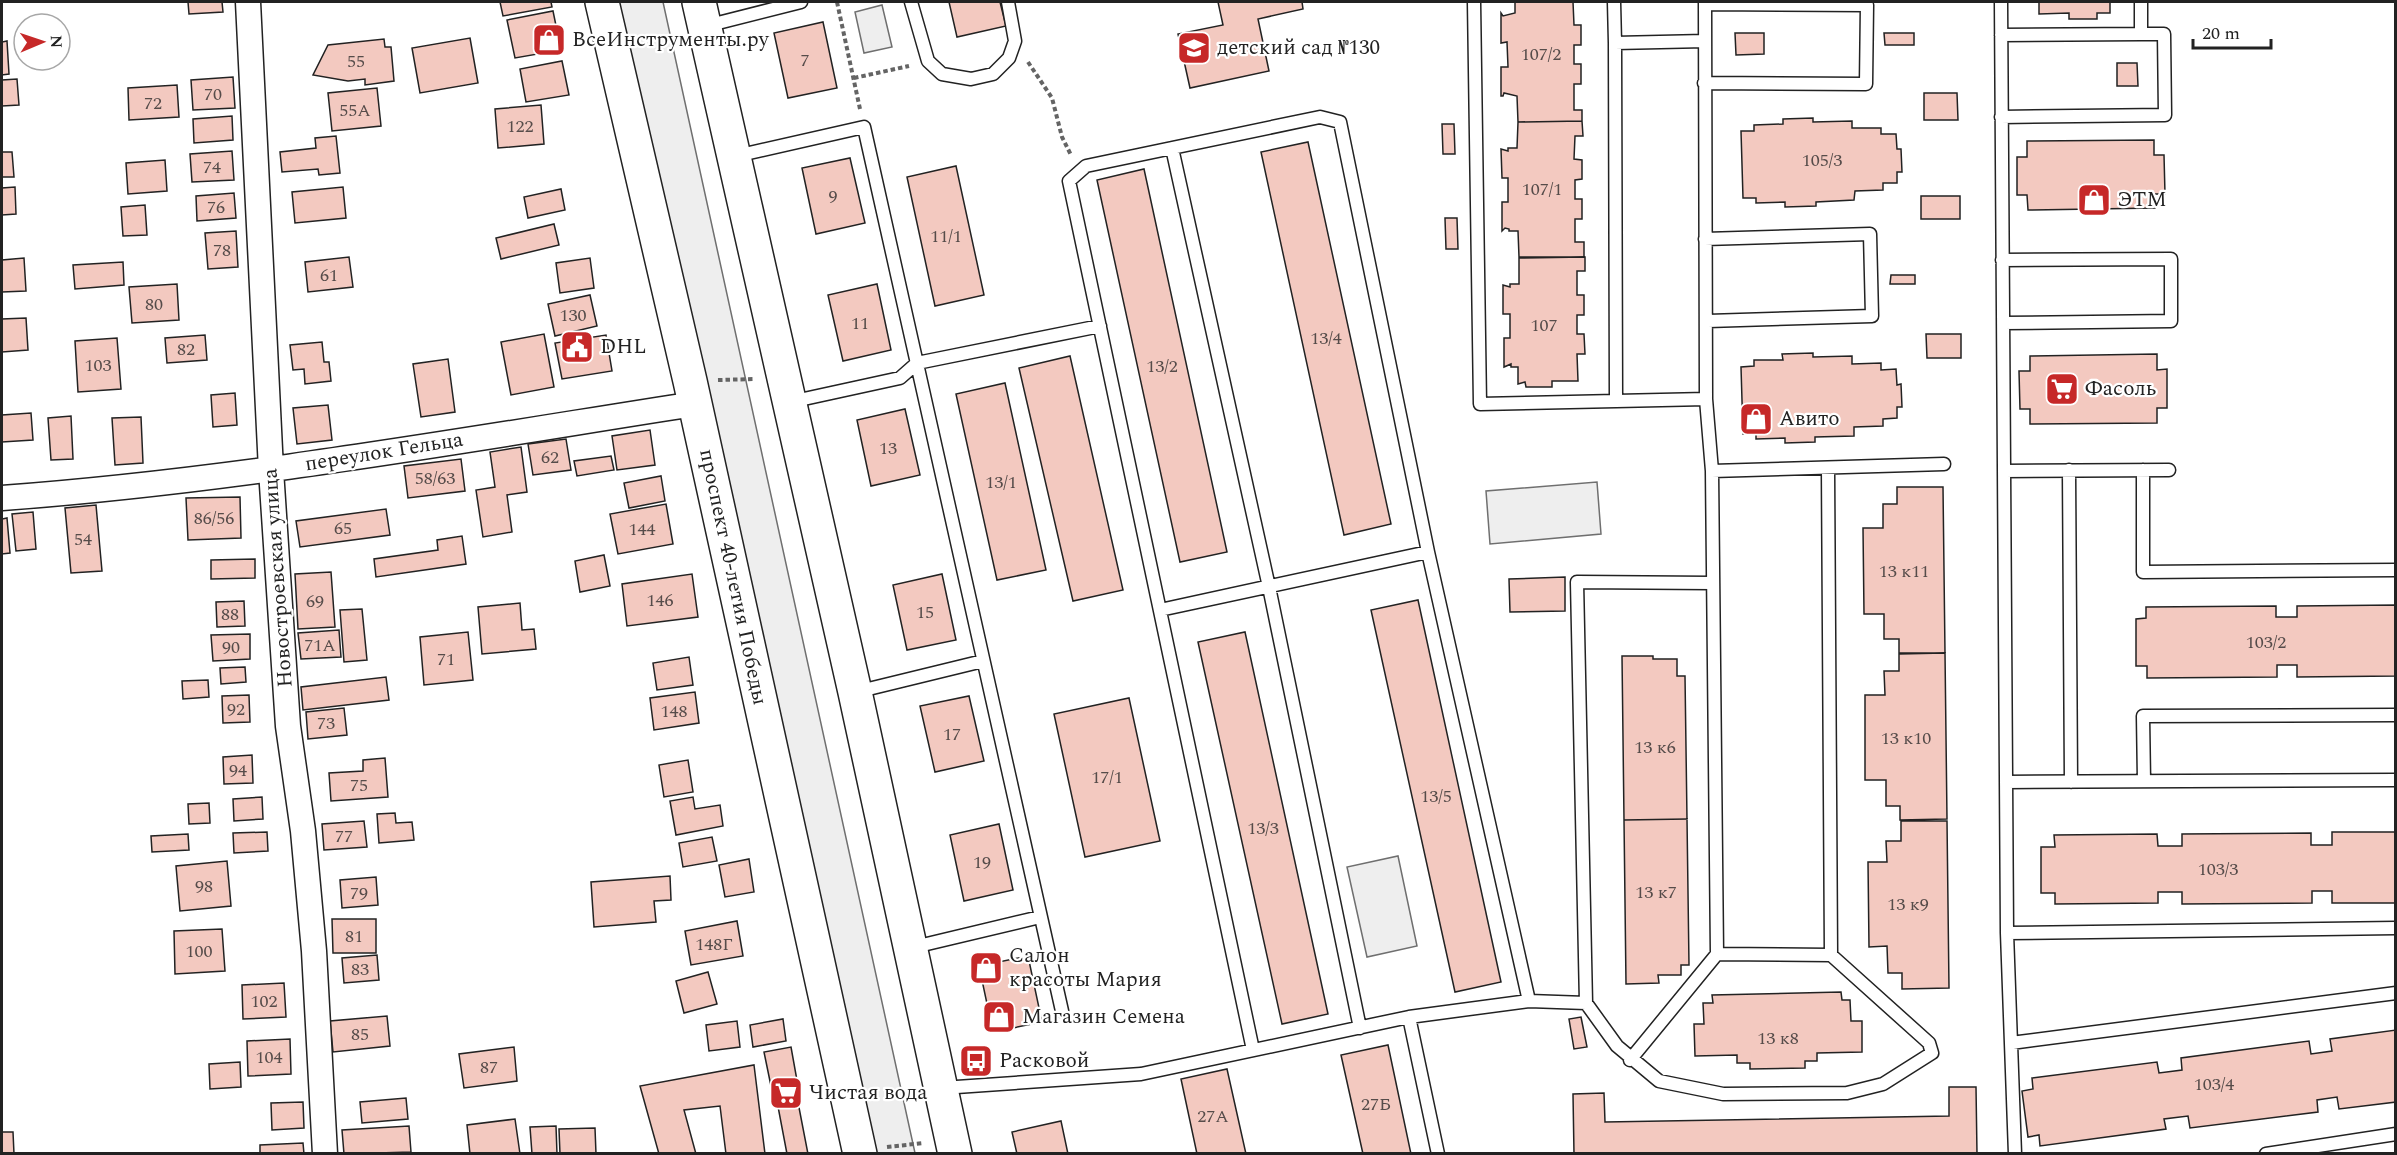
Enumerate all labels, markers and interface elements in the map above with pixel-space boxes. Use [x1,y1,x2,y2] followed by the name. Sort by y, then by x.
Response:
[12,12,72,72] north arrow
[2193,12,2271,50] scale bar
[2202,20,2240,47] text: 20 m
[531,22,567,58] shop icon: ВсеИнструменты.ру
[572,24,770,56] place label: ВсеИнструменты.ру
[1176,30,1212,66] school or university icon: детский сад №130
[1217,32,1380,64] place label: детский сад №130
[44,35,68,48] text: N
[1521,41,1561,68] house number: 107/2
[801,47,810,74] house number: 7
[347,48,365,75] house number: 55
[204,81,222,108] house number: 70
[144,90,162,117] house number: 72
[339,97,371,124] house number: 55А
[507,113,534,140] house number: 122
[1802,147,1842,174] house number: 105/3
[203,154,221,181] house number: 74
[1522,176,1562,203] house number: 107/1
[2076,182,2112,218] shop icon: ЭТМ
[829,183,838,210] house number: 9
[2117,184,2167,216] place label: ЭТМ
[207,194,225,221] house number: 76
[930,223,962,250] house number: 11/1
[213,237,231,264] house number: 78
[320,262,338,289] house number: 61
[145,291,163,318] house number: 80
[560,302,587,329] house number: 130
[851,310,869,337] house number: 11
[1531,312,1558,339] house number: 107
[1310,325,1342,352] house number: 13/4
[559,329,595,365] public building icon: DHL
[600,331,647,363] place label: DHL
[177,336,195,363] house number: 82
[85,352,112,379] house number: 103
[1146,353,1178,380] house number: 13/2
[2044,371,2080,407] supermarket icon: Фасоль
[2085,373,2156,405] place label: Фасоль
[1738,401,1774,437] shop icon: Авито
[1779,403,1840,435] place label: Авито
[302,424,466,480] street label: переулок Гельца
[879,435,897,462] house number: 13
[541,444,559,471] house number: 62
[690,446,776,708] street label: проспект 40-летия Победы
[415,465,455,492] house number: 58/63
[254,467,302,689] street label: Новостроевская улица
[985,469,1017,496] house number: 13/1
[194,505,234,532] house number: 86/56
[334,515,352,542] house number: 65
[629,516,656,543] house number: 144
[74,526,92,553] house number: 54
[1879,558,1929,585] house number: 13 к11
[647,587,674,614] house number: 146
[306,588,324,615] house number: 69
[916,599,934,626] house number: 15
[221,601,239,628] house number: 88
[2246,629,2286,656] house number: 103/2
[304,632,336,659] house number: 71А
[222,634,240,661] house number: 90
[437,646,455,673] house number: 71
[227,696,245,723] house number: 92
[661,698,688,725] house number: 148
[317,710,335,737] house number: 73
[943,721,961,748] house number: 17
[1881,725,1931,752] house number: 13 к10
[1634,734,1676,761] house number: 13 к6
[229,757,247,784] house number: 94
[1091,764,1123,791] house number: 17/1
[350,772,368,799] house number: 75
[1420,783,1452,810] house number: 13/5
[1247,815,1279,842] house number: 13/3
[335,823,353,850] house number: 77
[973,849,991,876] house number: 19
[2198,856,2238,883] house number: 103/3
[195,873,213,900] house number: 98
[1635,879,1677,906] house number: 13 к7
[350,880,368,907] house number: 79
[1887,891,1929,918] house number: 13 к9
[345,923,363,950] house number: 81
[695,931,733,958] house number: 148Г
[186,938,213,965] house number: 100
[1009,940,1162,996] place label: Салон красоты Мария
[968,950,1004,986] shop icon: Салон красоты Мария
[351,956,369,983] house number: 83
[251,988,278,1015] house number: 102
[981,999,1017,1035] shop icon: Магазин Семена
[1022,1001,1186,1033] place label: Магазин Семена
[351,1021,369,1048] house number: 85
[1757,1025,1799,1052] house number: 13 к8
[958,1043,994,1079] bus stop icon: Расковой
[256,1044,283,1071] house number: 104
[999,1045,1089,1077] place label: Расковой
[480,1054,498,1081] house number: 87
[2194,1071,2234,1098] house number: 103/4
[768,1075,804,1111] supermarket icon: Чистая вода
[809,1077,928,1109] place label: Чистая вода
[1361,1091,1391,1118] house number: 27Б
[1197,1103,1229,1130] house number: 27А

